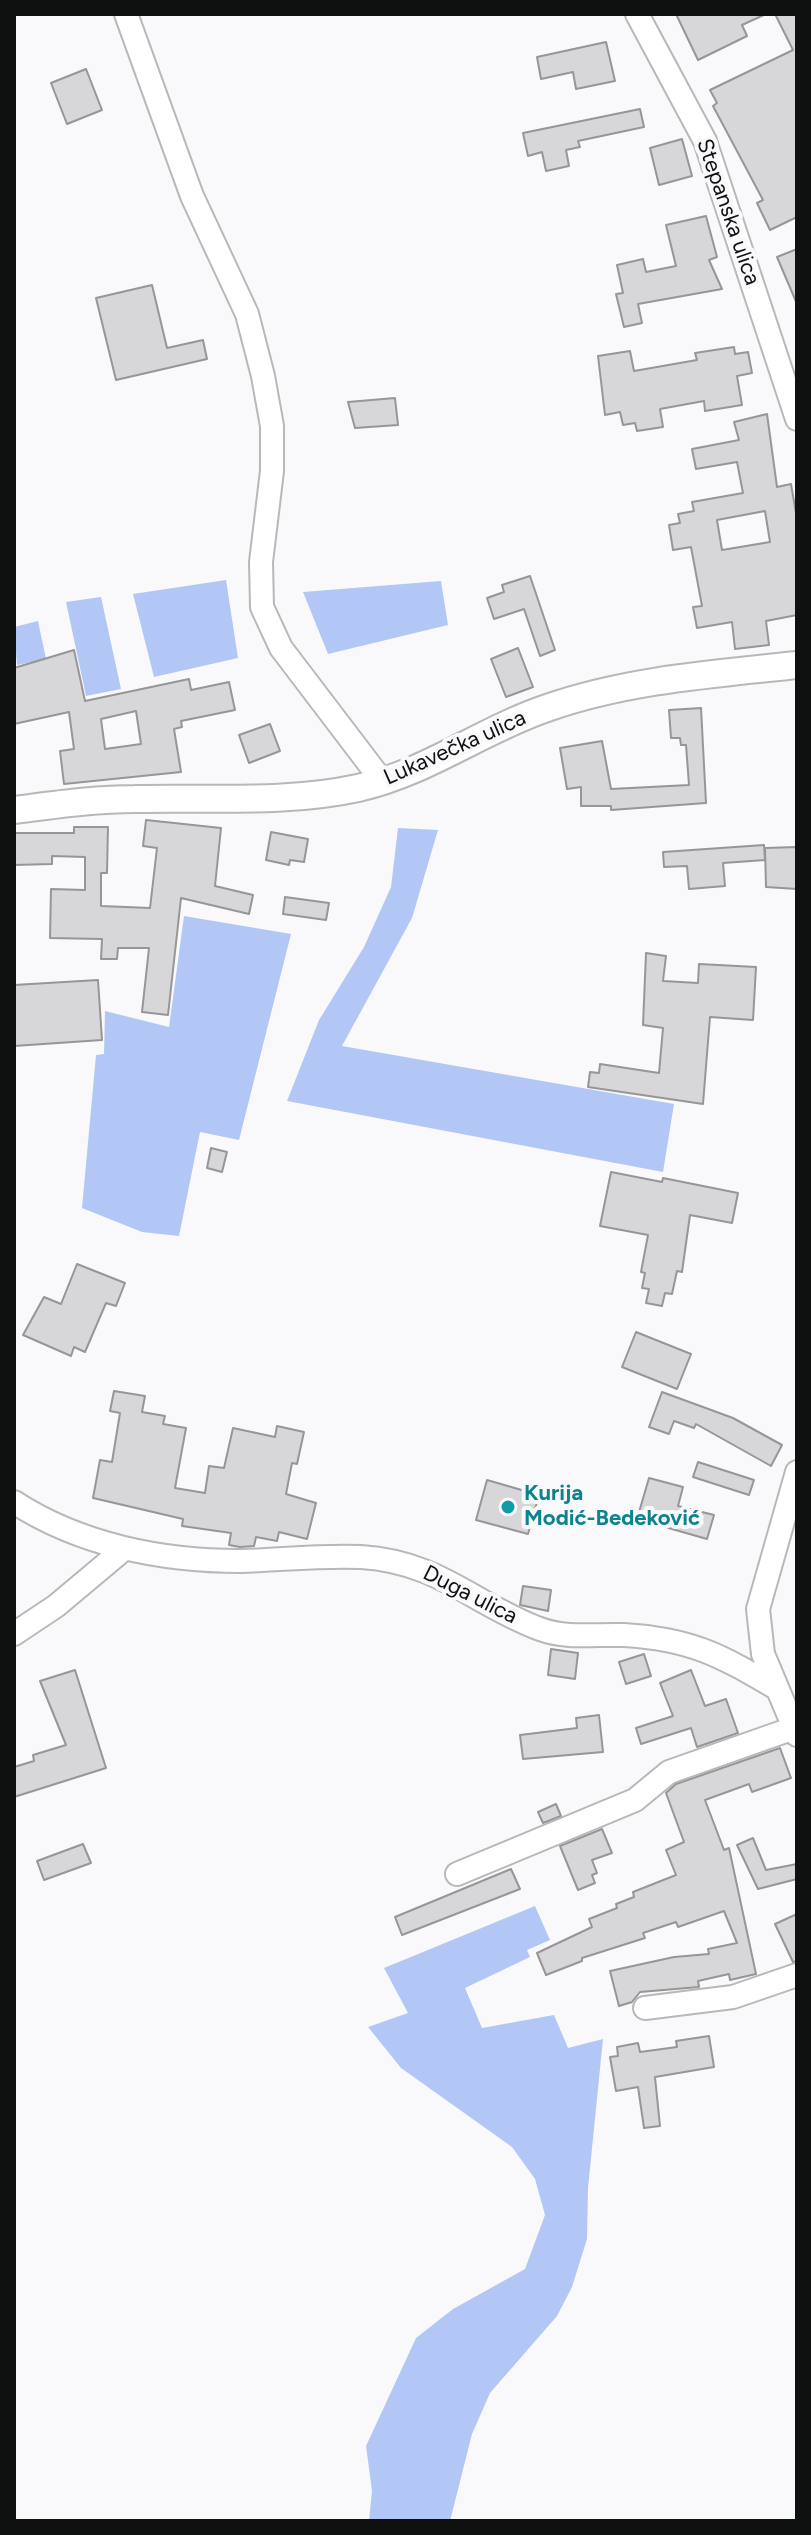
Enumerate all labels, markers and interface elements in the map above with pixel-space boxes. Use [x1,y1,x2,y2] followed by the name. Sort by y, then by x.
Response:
[691,135,765,289] street label: Stepanska ulica
[380,705,530,791] street label: Lukavečka ulica
[524,1481,700,1532] place label: Kurija Modić-Bedeković
[499,1498,517,1516] marker: Kurija Modić-Bedeković
[418,1560,522,1630] street label: Duga ulica

